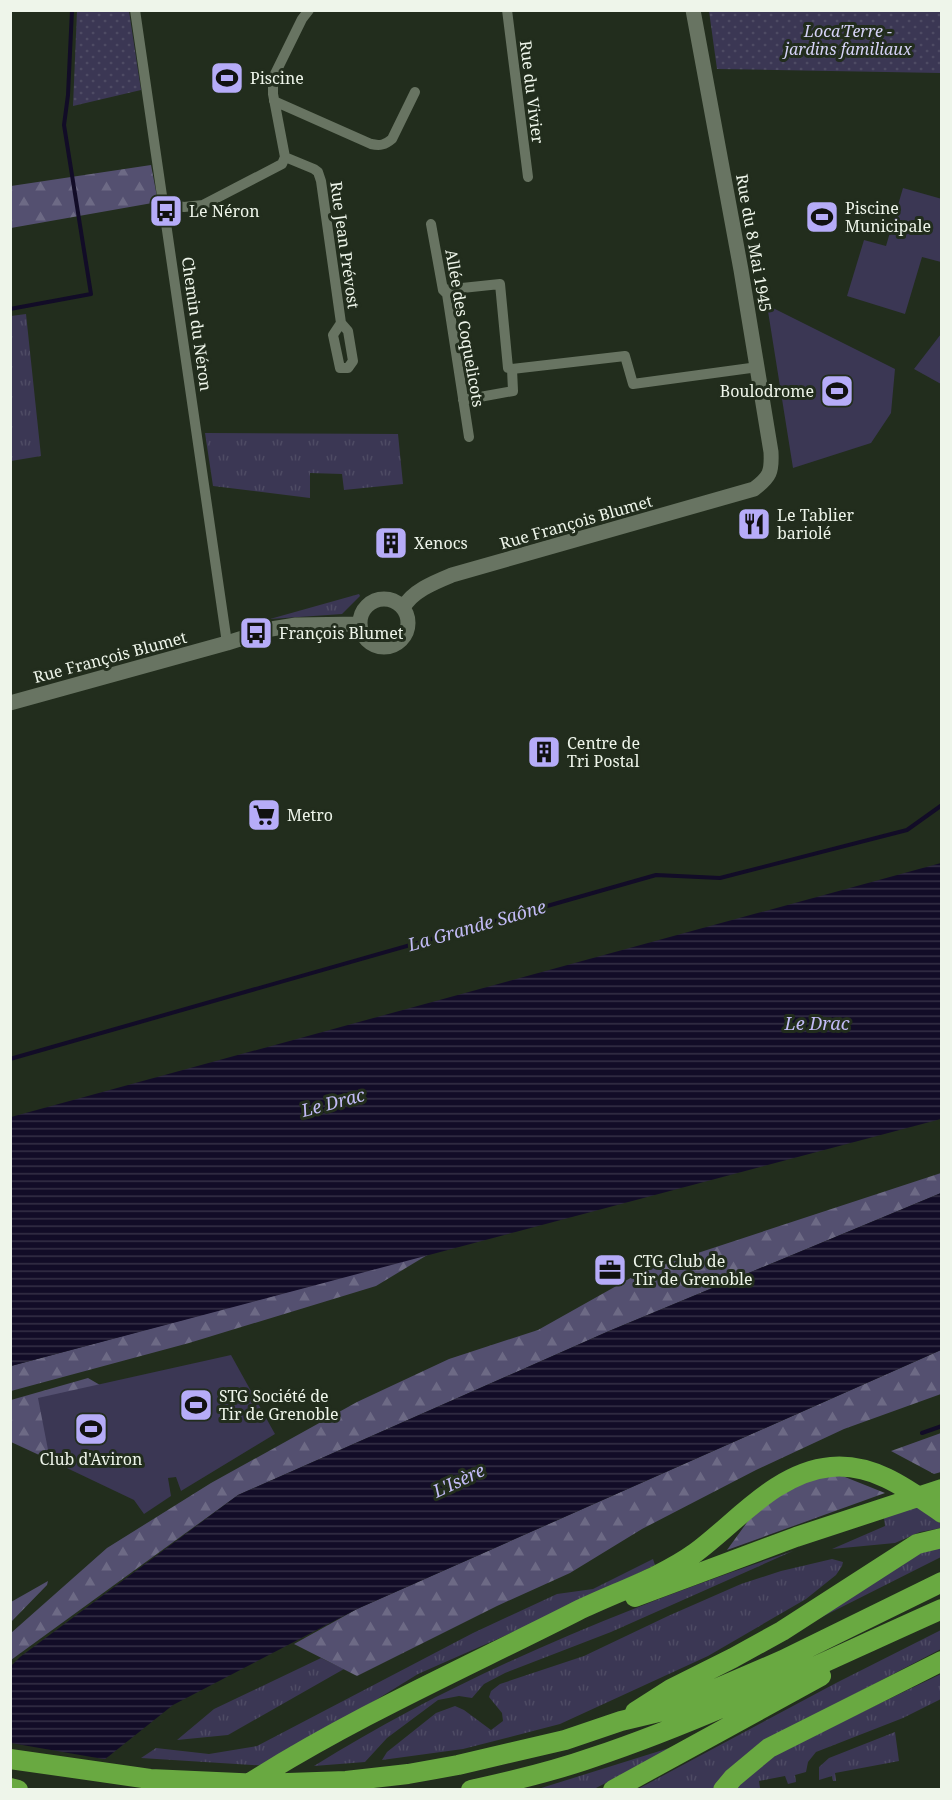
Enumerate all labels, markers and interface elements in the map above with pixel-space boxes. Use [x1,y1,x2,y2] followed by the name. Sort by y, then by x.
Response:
[781,20,912,60] park label: Loca'Terre - jardins familiaux
[515,39,549,145] street label: Rue du Vivier
[209,60,245,96] sports icon: Piscine
[250,67,304,89] place label: Piscine
[731,172,777,314] street label: Rue du 8 Mai 1945
[325,180,365,310] street label: Rue Jean Prévost
[148,193,184,229] bus stop icon: Le Néron
[845,197,931,237] place label: Piscine Municipale
[804,199,840,235] sports icon: Piscine Municipale
[189,200,260,222] place label: Le Néron
[440,247,490,409] street label: Allée des Coquelicots
[177,255,217,393] street label: Chemin du Néron
[819,373,855,409] sports icon: Boulodrome
[720,380,814,402] place label: Boulodrome
[497,490,655,554] street label: Rue François Blumet
[777,504,854,544] place label: Le Tablier bariolé
[736,506,772,542] restaurant icon: Le Tablier bariolé
[373,525,409,561] building icon: Xenocs
[414,532,468,554] place label: Xenocs
[238,615,274,651] bus stop icon: François Blumet
[279,622,404,644] place label: François Blumet
[31,626,189,688] street label: Rue François Blumet
[567,732,640,772] place label: Centre de Tri Postal
[526,734,562,770] building icon: Centre de Tri Postal
[246,797,282,833] supermarket icon: Metro
[287,804,333,826] place label: Metro
[404,894,549,957] water label: La Grande Saône
[783,1011,850,1035] water label: Le Drac
[297,1082,367,1122] water label: Le Drac
[633,1250,753,1290] place label: CTG Club de Tir de Grenoble
[592,1252,628,1288] office icon: CTG Club de Tir de Grenoble
[219,1385,339,1425] place label: STG Société de Tir de Grenoble
[178,1387,214,1423] sports icon: STG Société de Tir de Grenoble
[73,1411,109,1447] sports icon: Club d'Aviron
[40,1448,142,1470] place label: Club d'Aviron
[428,1458,489,1503] water label: L'Isère

